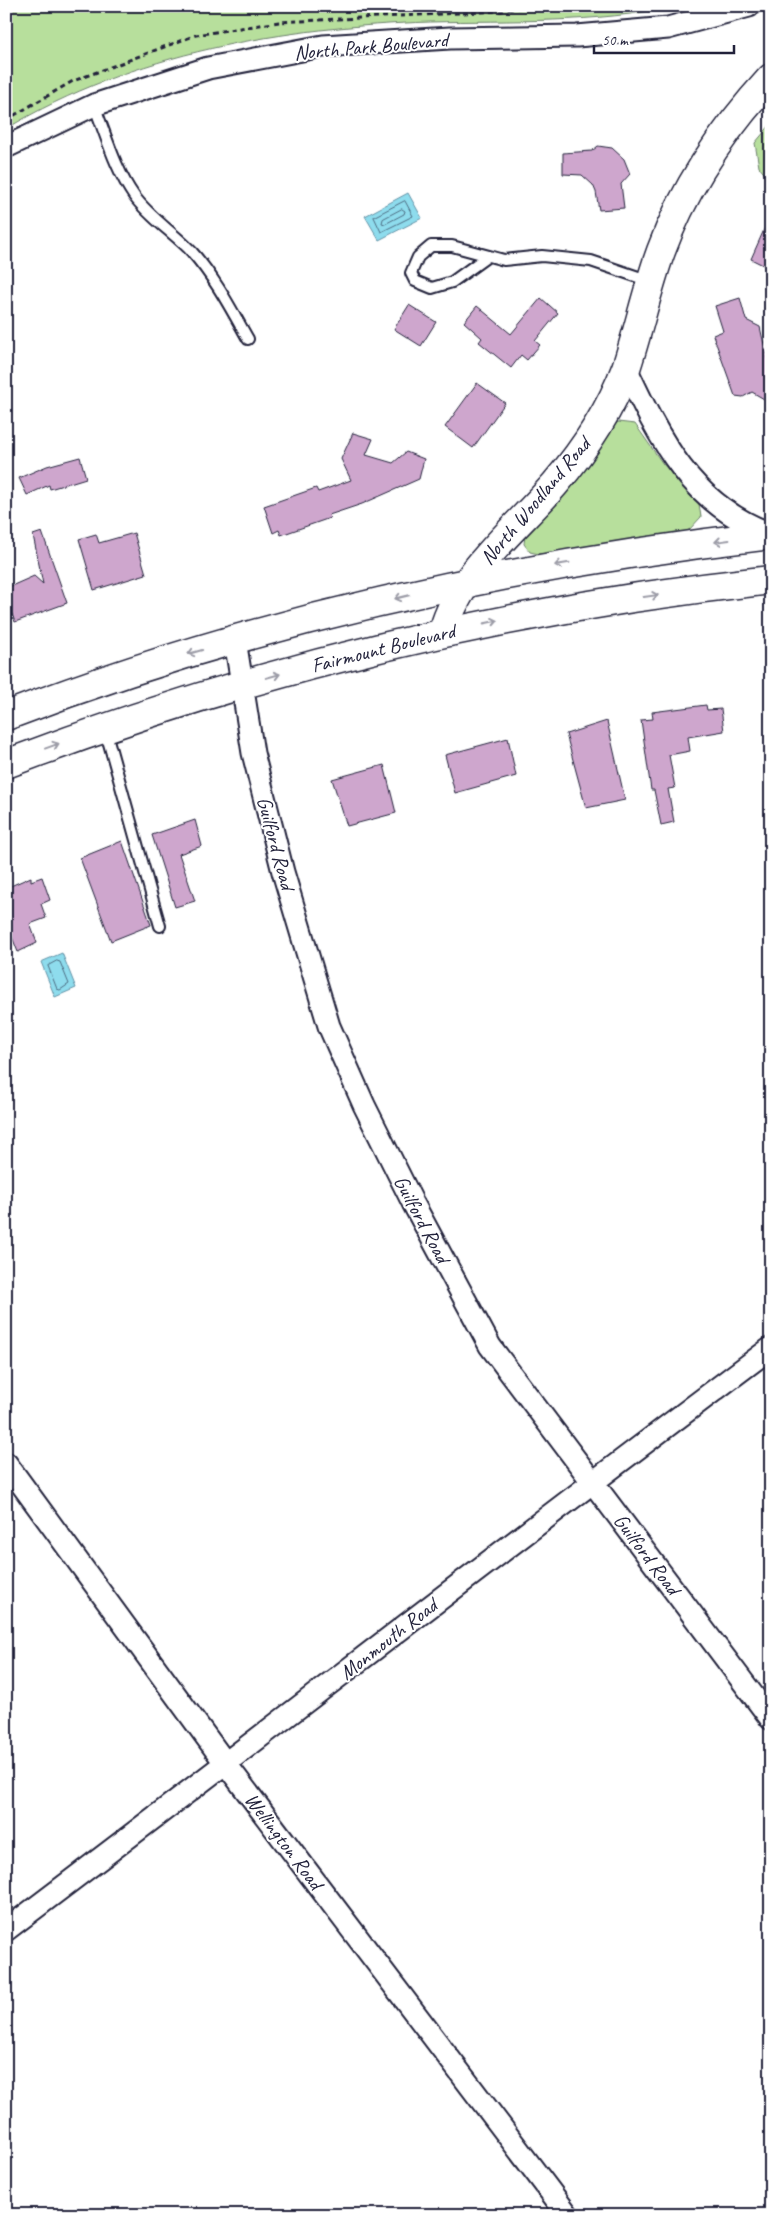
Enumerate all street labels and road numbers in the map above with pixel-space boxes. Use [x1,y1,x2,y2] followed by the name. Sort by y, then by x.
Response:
[293,26,452,66] street label: North Park Boulevard
[474,429,598,570] street label: North Woodland Road
[309,617,461,678] street label: Fairmount Boulevard
[251,794,302,896] street label: Guilford Road
[388,1171,458,1270] street label: Guilford Road
[608,1508,688,1603] street label: Guilford Road
[334,1590,445,1685] street label: Monmouth Road
[239,1788,331,1897] street label: Wellington Road

